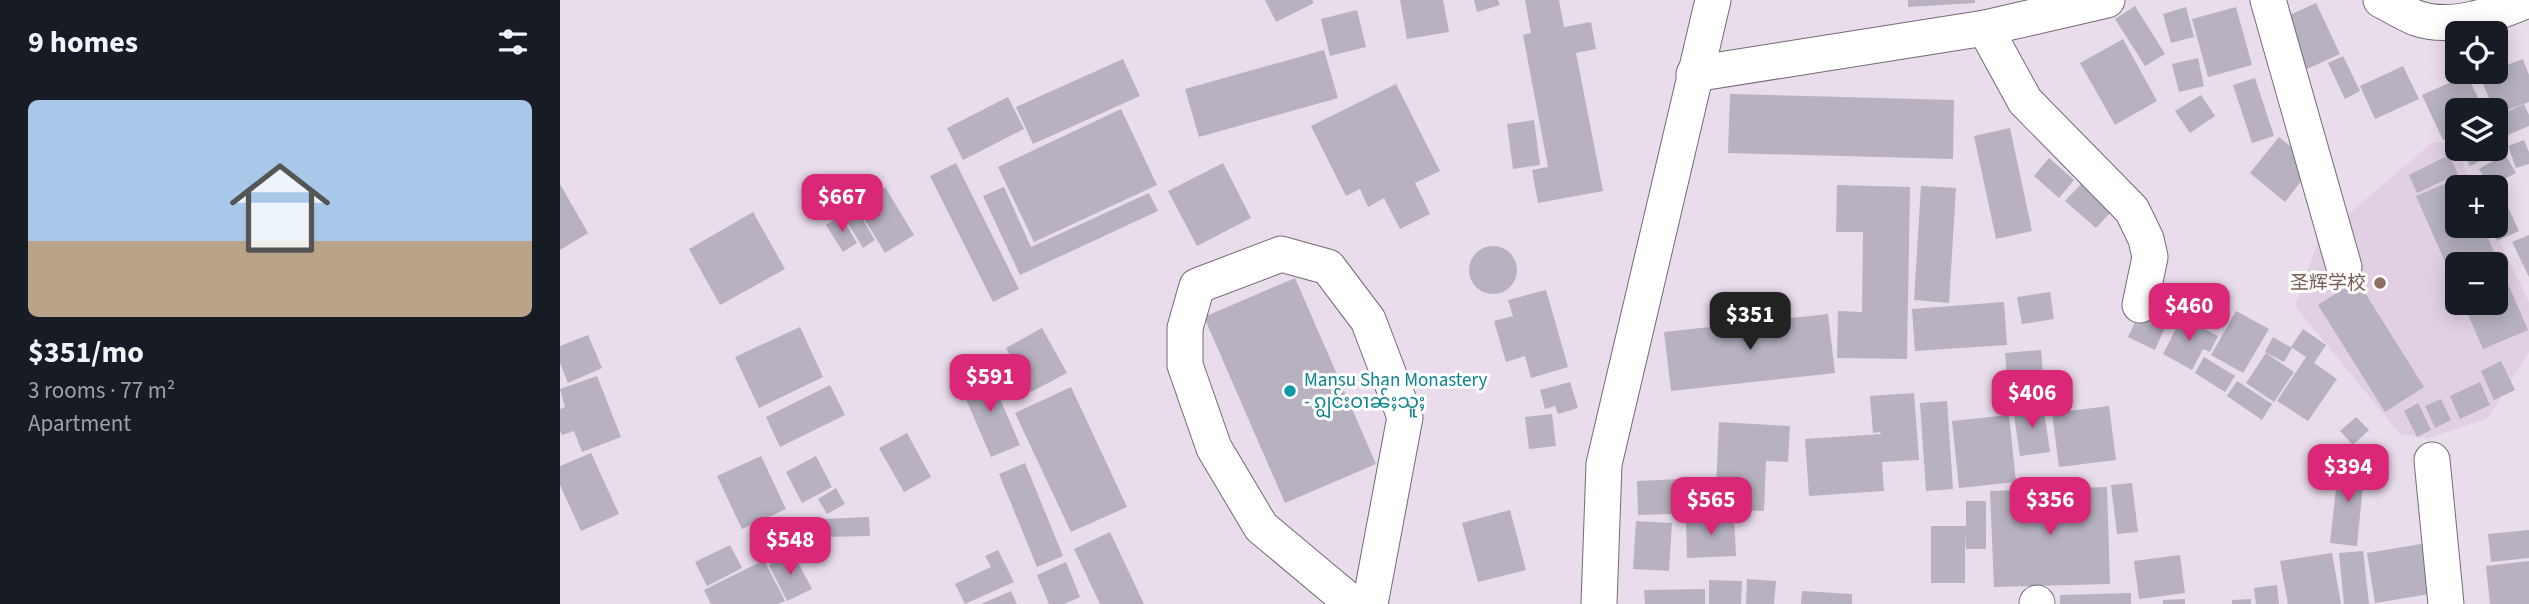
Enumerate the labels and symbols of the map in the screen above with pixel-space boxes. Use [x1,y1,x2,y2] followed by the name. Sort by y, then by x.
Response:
[801,174,883,234] pin: $667
[2290,270,2366,297] place label: 圣辉学校
[2372,275,2388,291] marker: 圣辉学校
[2148,284,2230,343] pin: $460
[1709,292,1791,352] pin: $351
[949,354,1031,414] pin: $591
[1304,367,1487,419] place label: Mansu Shan Monastery - ၵျွင်းဝၢၼ်ႈသူႈ
[1991,370,2073,430] pin: $406
[1282,383,1298,399] marker: Mansu Shan Monastery - ၵျွင်းဝၢၼ်ႈသူႈ
[2307,444,2389,504] pin: $394
[1670,477,1752,537] pin: $565
[2009,477,2091,537] pin: $356
[749,518,831,577] pin: $548

